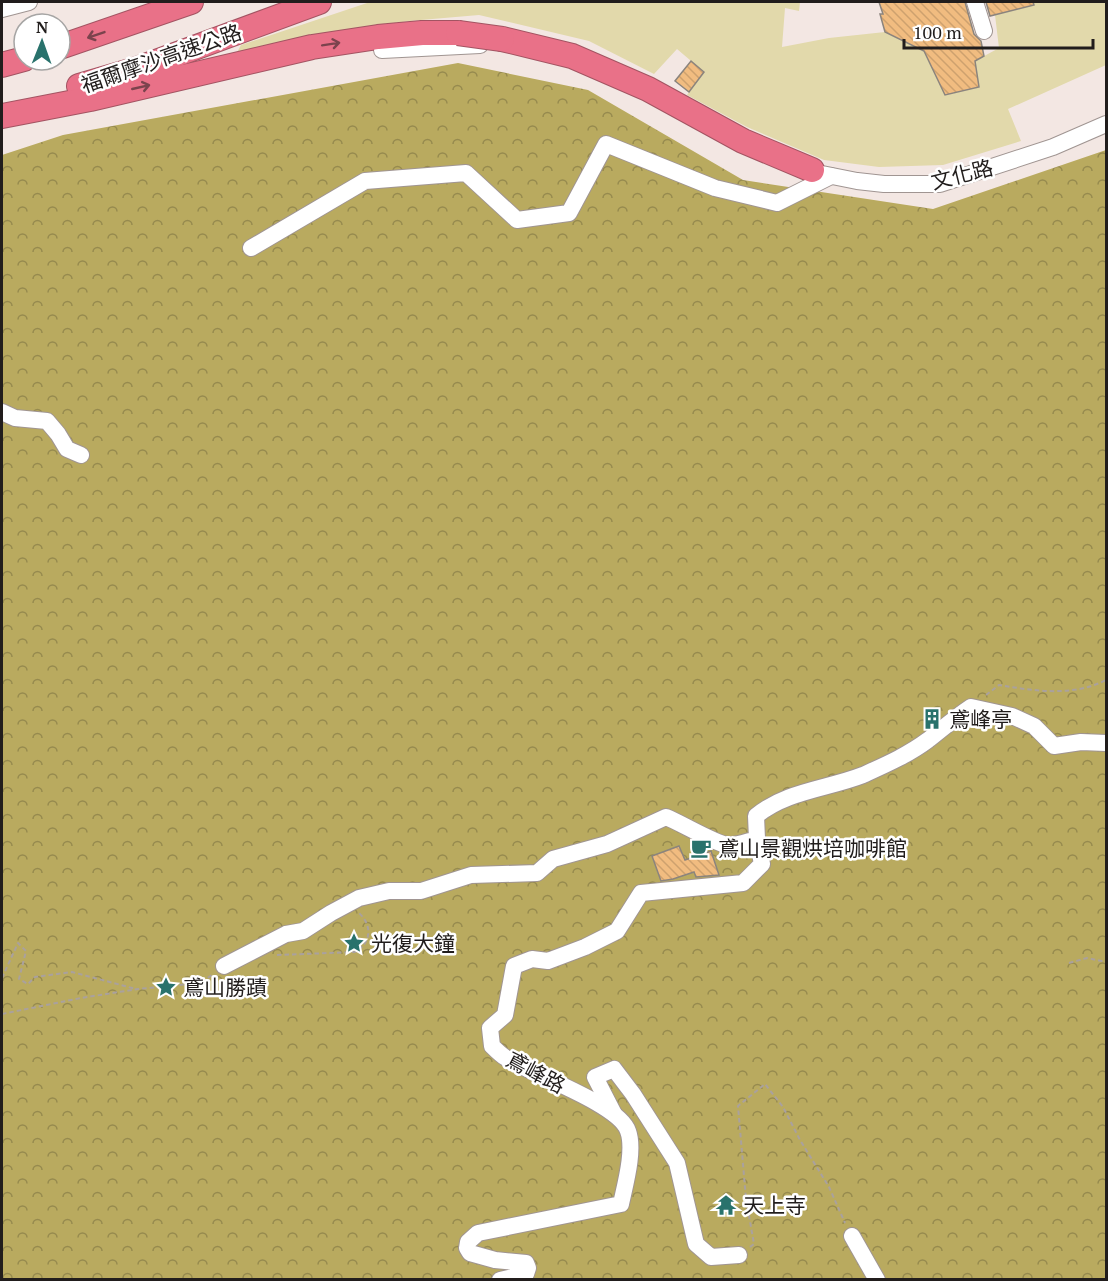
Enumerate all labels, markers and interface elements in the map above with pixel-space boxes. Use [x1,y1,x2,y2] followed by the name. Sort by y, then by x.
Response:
[12,12,72,72] north arrow
[904,12,1093,50] scale bar
[36,16,49,38] text: N
[77,17,245,99] street label: 福爾摩沙高速公路
[913,20,962,44] text: 100 m
[87,30,106,41] one-way arrow
[321,39,340,50] one-way arrow
[131,81,150,92] one-way arrow
[928,153,996,195] street label: 文化路
[949,705,1012,733] place label: 鳶峰亭
[920,707,944,731] building icon: 鳶峰亭
[718,834,907,862] place label: 鳶山景觀烘培咖啡館
[689,836,713,860] cafe icon: 鳶山景觀烘培咖啡館
[371,929,455,957] place label: 光復大鐘
[342,931,366,955] place icon: 光復大鐘
[183,973,267,1001] place label: 鳶山勝蹟
[154,975,178,999] place icon: 鳶山勝蹟
[502,1045,570,1099] street label: 鳶峰路
[743,1191,806,1219] place label: 天上寺
[714,1193,738,1217] temple icon: 天上寺

